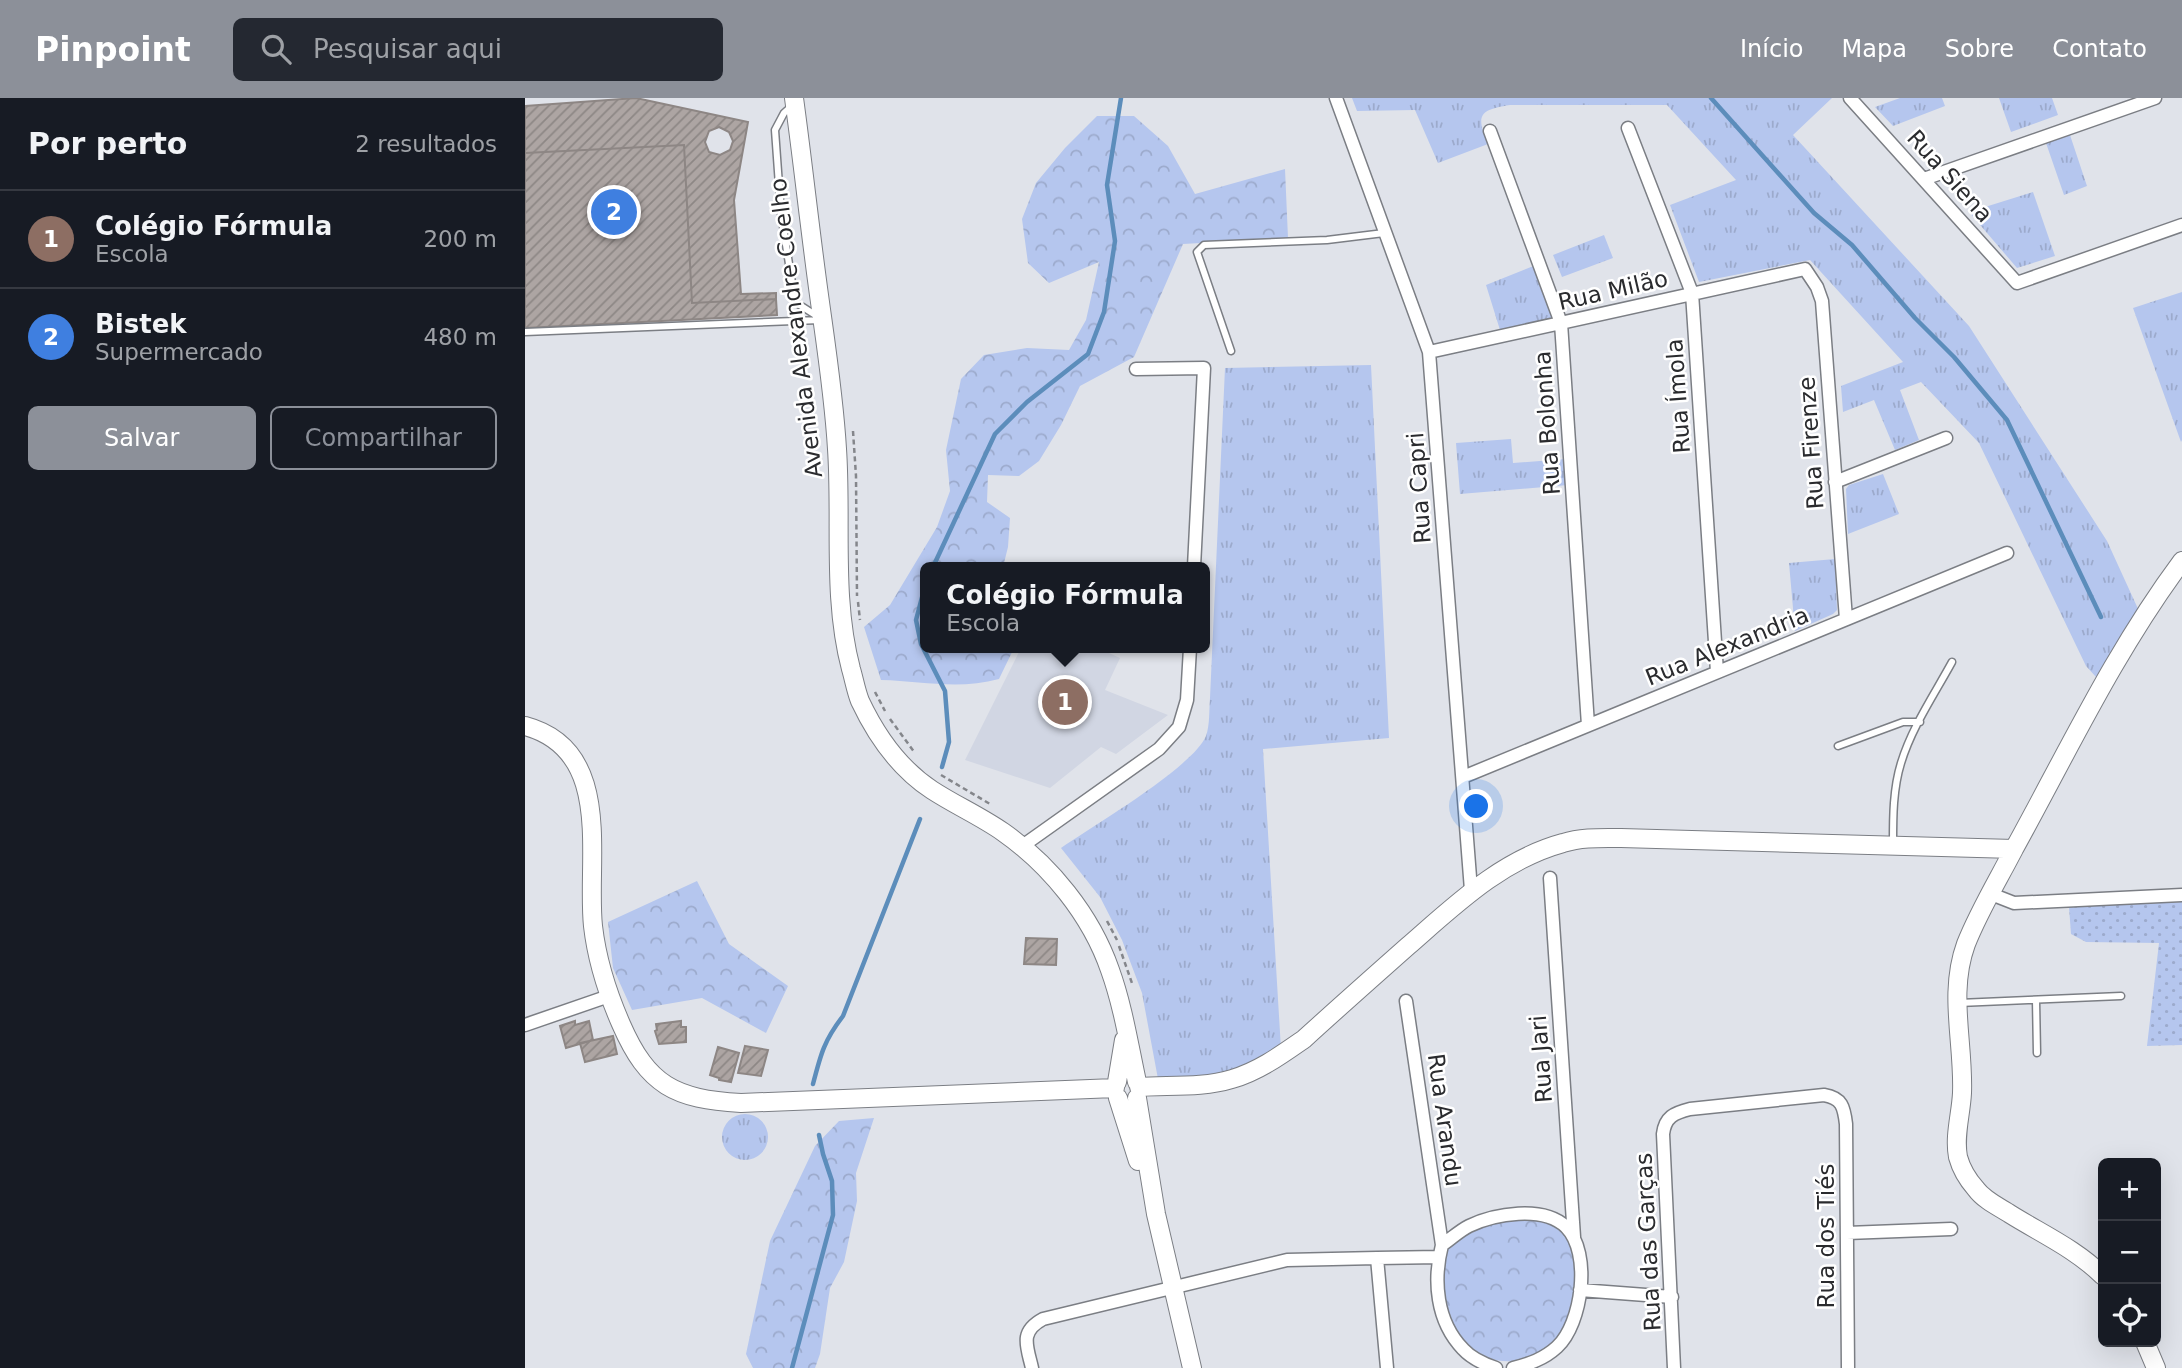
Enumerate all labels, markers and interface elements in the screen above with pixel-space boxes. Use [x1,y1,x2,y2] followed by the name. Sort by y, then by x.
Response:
[233,18,723,81] search box
[35,30,191,69] text: Pinpoint
[257,30,295,68] icon: search
[313,34,502,64] text: Pesquisar aqui
[1740,35,1804,63] text: Início
[1842,35,1907,63] text: Mapa
[1945,35,2014,63] text: Sobre
[2052,35,2147,63] text: Contato
[1902,125,1998,227] street label: Rua Siena
[28,126,187,161] text: Por perto
[355,131,497,157] text: 2 resultados
[765,177,827,479] street label: Avenida Alexandre Coelho
[591,186,637,238] pin: 2
[95,211,332,241] text: Colégio Fórmula
[43,226,59,252] text: 1
[423,226,497,252] text: 200 m
[95,241,169,267] text: Escola
[1556,265,1670,315] street label: Rua Milão
[95,309,187,339] text: Bistek
[43,324,59,350] text: 2
[423,324,497,350] text: 480 m
[1660,338,1695,454] street label: Rua Ímola
[95,339,263,365] text: Supermercado
[1529,350,1565,496] street label: Rua Bolonha
[1793,376,1829,510] street label: Rua Firenze
[28,406,256,470] button: Salvar
[270,406,497,470] button: Compartilhar
[1402,431,1436,545] street label: Rua Capri
[920,562,1210,653] popup
[946,580,1184,610] text: Colégio Fórmula
[1642,601,1812,691] street label: Rua Alexandria
[946,610,1020,636] text: Escola
[1042,676,1088,728] pin: 1
[1459,789,1493,823] your location
[1525,1014,1557,1104] street label: Rua Jari
[1423,1052,1467,1188] street label: Rua Arandu
[1630,1152,1666,1332] street label: Rua das Garças
[2098,1158,2161,1347] map controls
[2098,1158,2161,1221] button: +
[1813,1164,1839,1308] street label: Rua dos Tiés
[2098,1221,2161,1284] button: −
[2098,1284,2161,1347] button: locate

